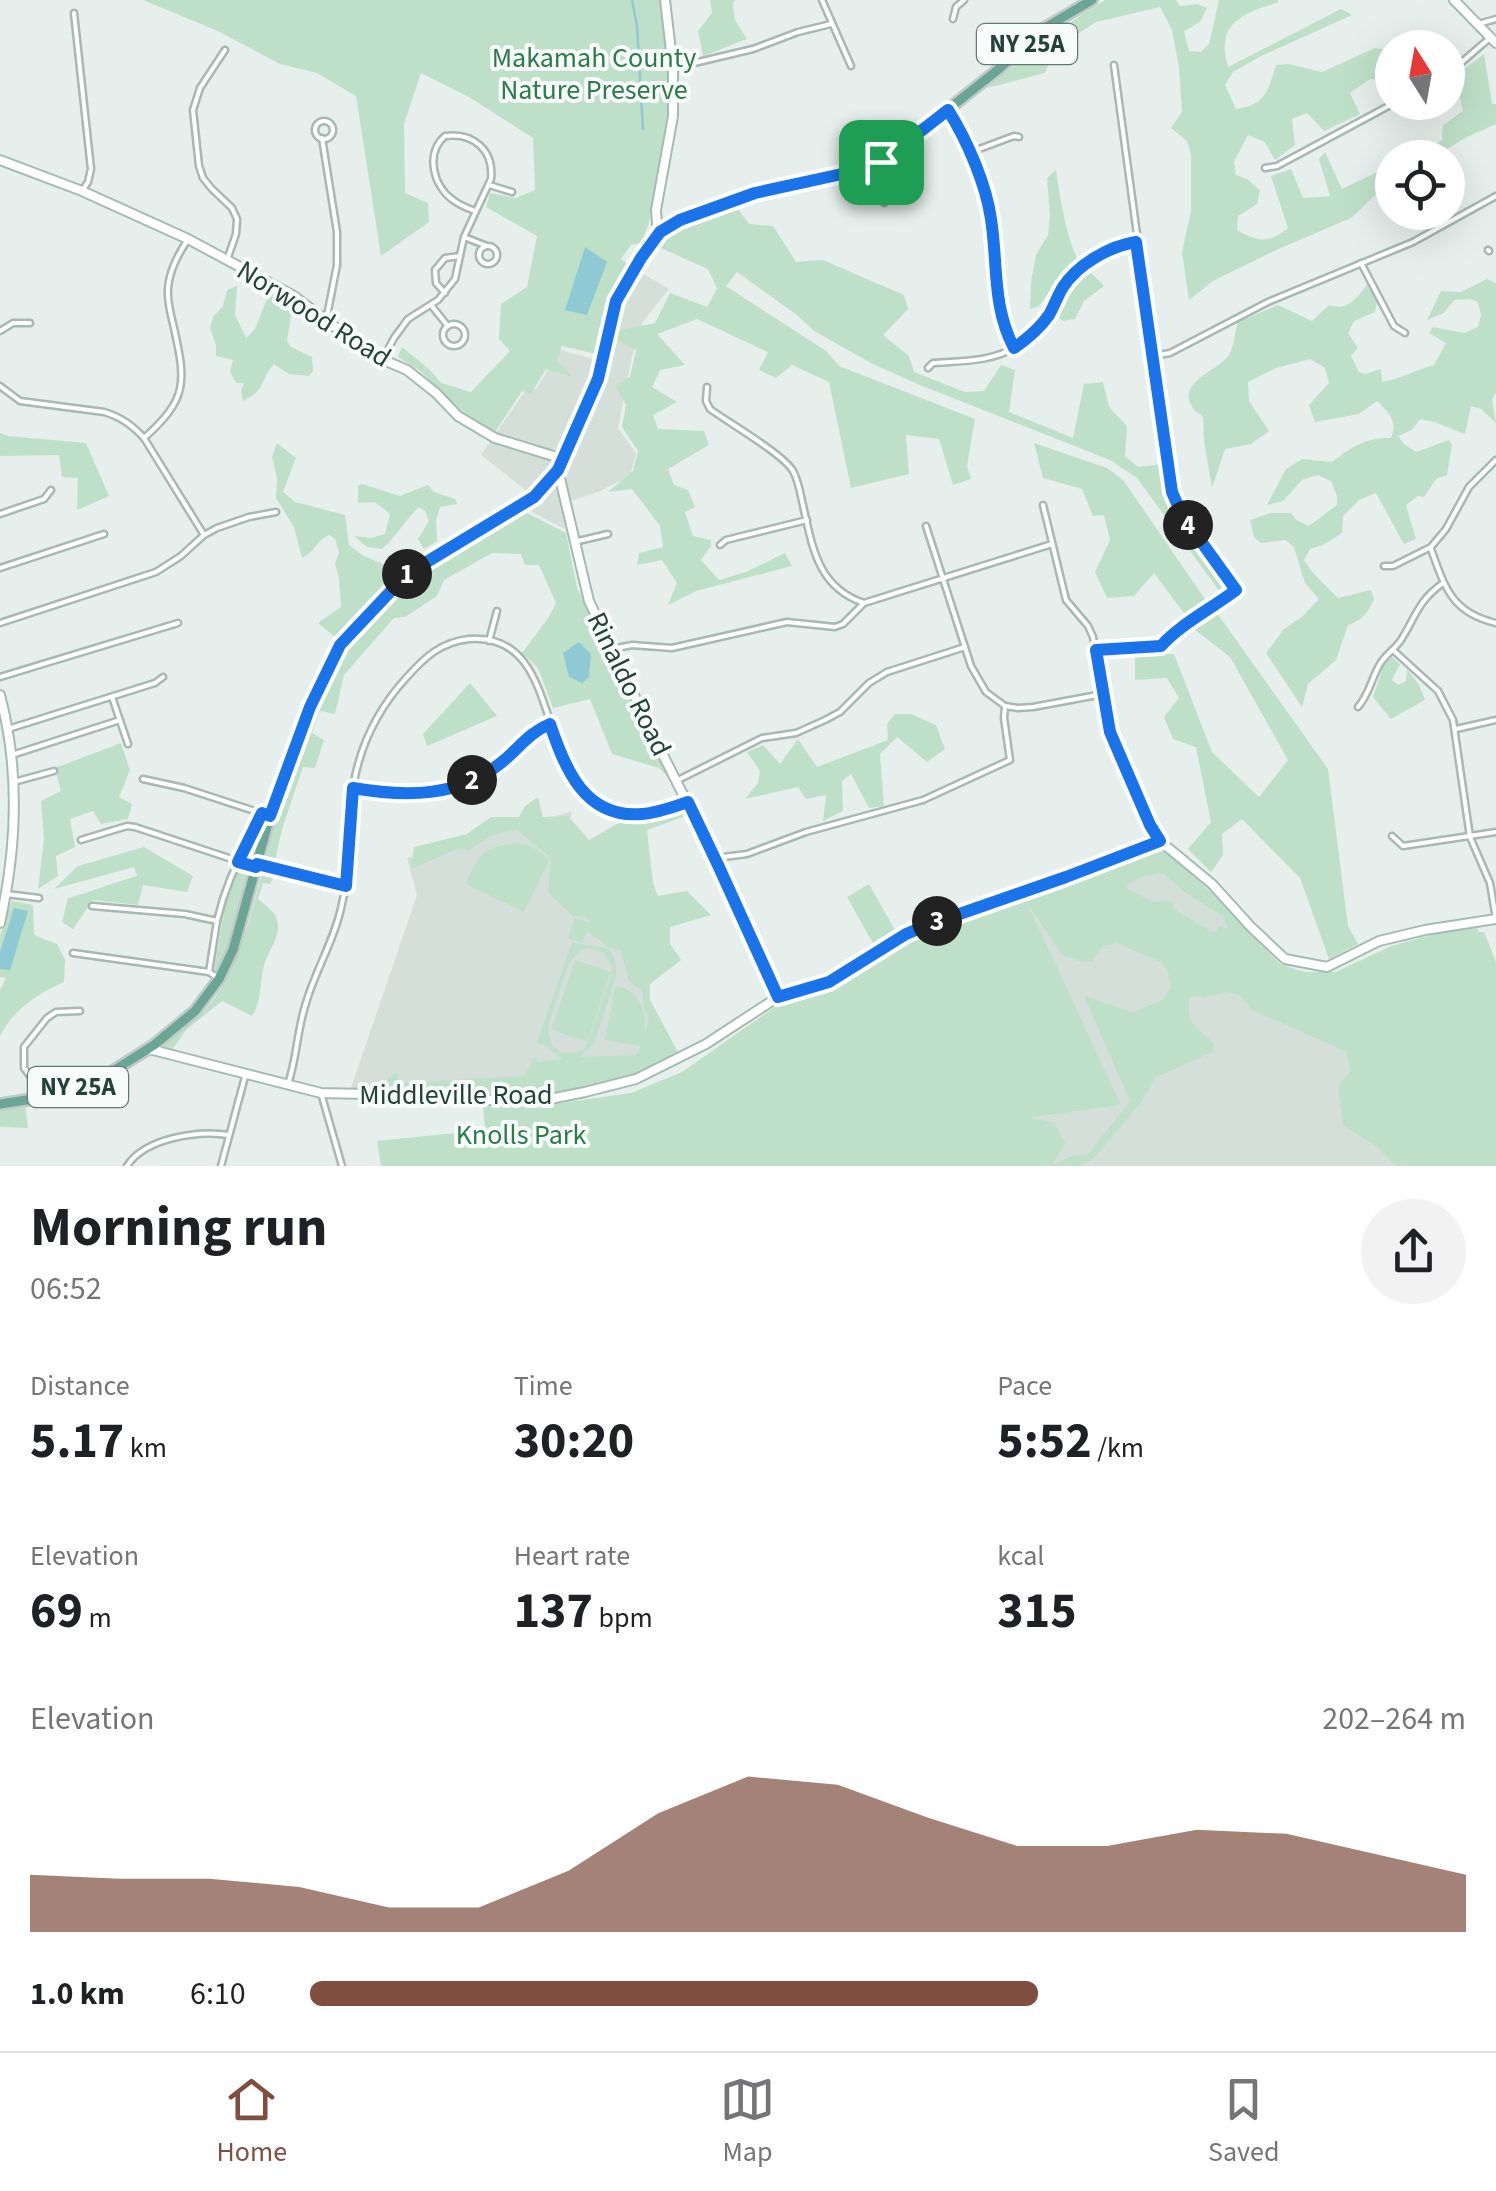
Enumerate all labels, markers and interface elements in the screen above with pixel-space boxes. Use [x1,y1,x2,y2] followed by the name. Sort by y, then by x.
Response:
[977,24,1077,64] road number: NY 25A
[1375,30,1465,120] north arrow
[1375,30,1465,230] map controls
[492,38,696,110] park label: Makamah County Nature Preserve
[839,120,924,205] pin
[854,135,909,190] icon: arrive
[1375,140,1465,230] button: locate
[229,251,399,377] street label: Norwood Road
[1163,500,1213,550] pin: 4
[1181,505,1195,545] text: 4
[382,549,432,599] pin: 1
[400,554,414,594] text: 1
[577,605,681,763] street label: Rinaldo Road
[447,755,497,805] pin: 2
[465,760,479,800] text: 2
[912,896,962,946] pin: 3
[930,901,944,941] text: 3
[28,1067,128,1107] road number: NY 25A
[359,1075,553,1115] street label: Middleville Road
[456,1115,586,1155] park label: Knolls Park
[30,1189,327,1267] text: Morning run
[1361,1199,1466,1304] button: share
[30,1266,102,1312] text: 06:52
[30,1366,130,1406] text: Distance
[514,1366,573,1406] text: Time
[997,1366,1052,1406] text: Pace
[30,1406,124,1477] text: 5.17
[514,1406,634,1477] text: 30:20
[997,1406,1092,1477] text: 5:52
[124,1428,167,1468] text: km
[1092,1428,1144,1468] text: /km
[30,1536,139,1576] text: Elevation
[514,1536,630,1576] text: Heart rate
[997,1536,1044,1576] text: kcal
[30,1576,83,1647] text: 69
[514,1576,593,1647] text: 137
[997,1576,1077,1647] text: 315
[83,1598,112,1638] text: m
[593,1598,653,1638] text: bpm
[30,1696,155,1742] text: Elevation
[1322,1696,1466,1742] text: 202–264 m
[30,1971,125,2017] text: 1.0 km
[190,1971,246,2017] text: 6:10
[216,2072,287,2172] tab: Home
[720,2072,775,2172] tab: Map
[1208,2072,1279,2172] tab: Saved

